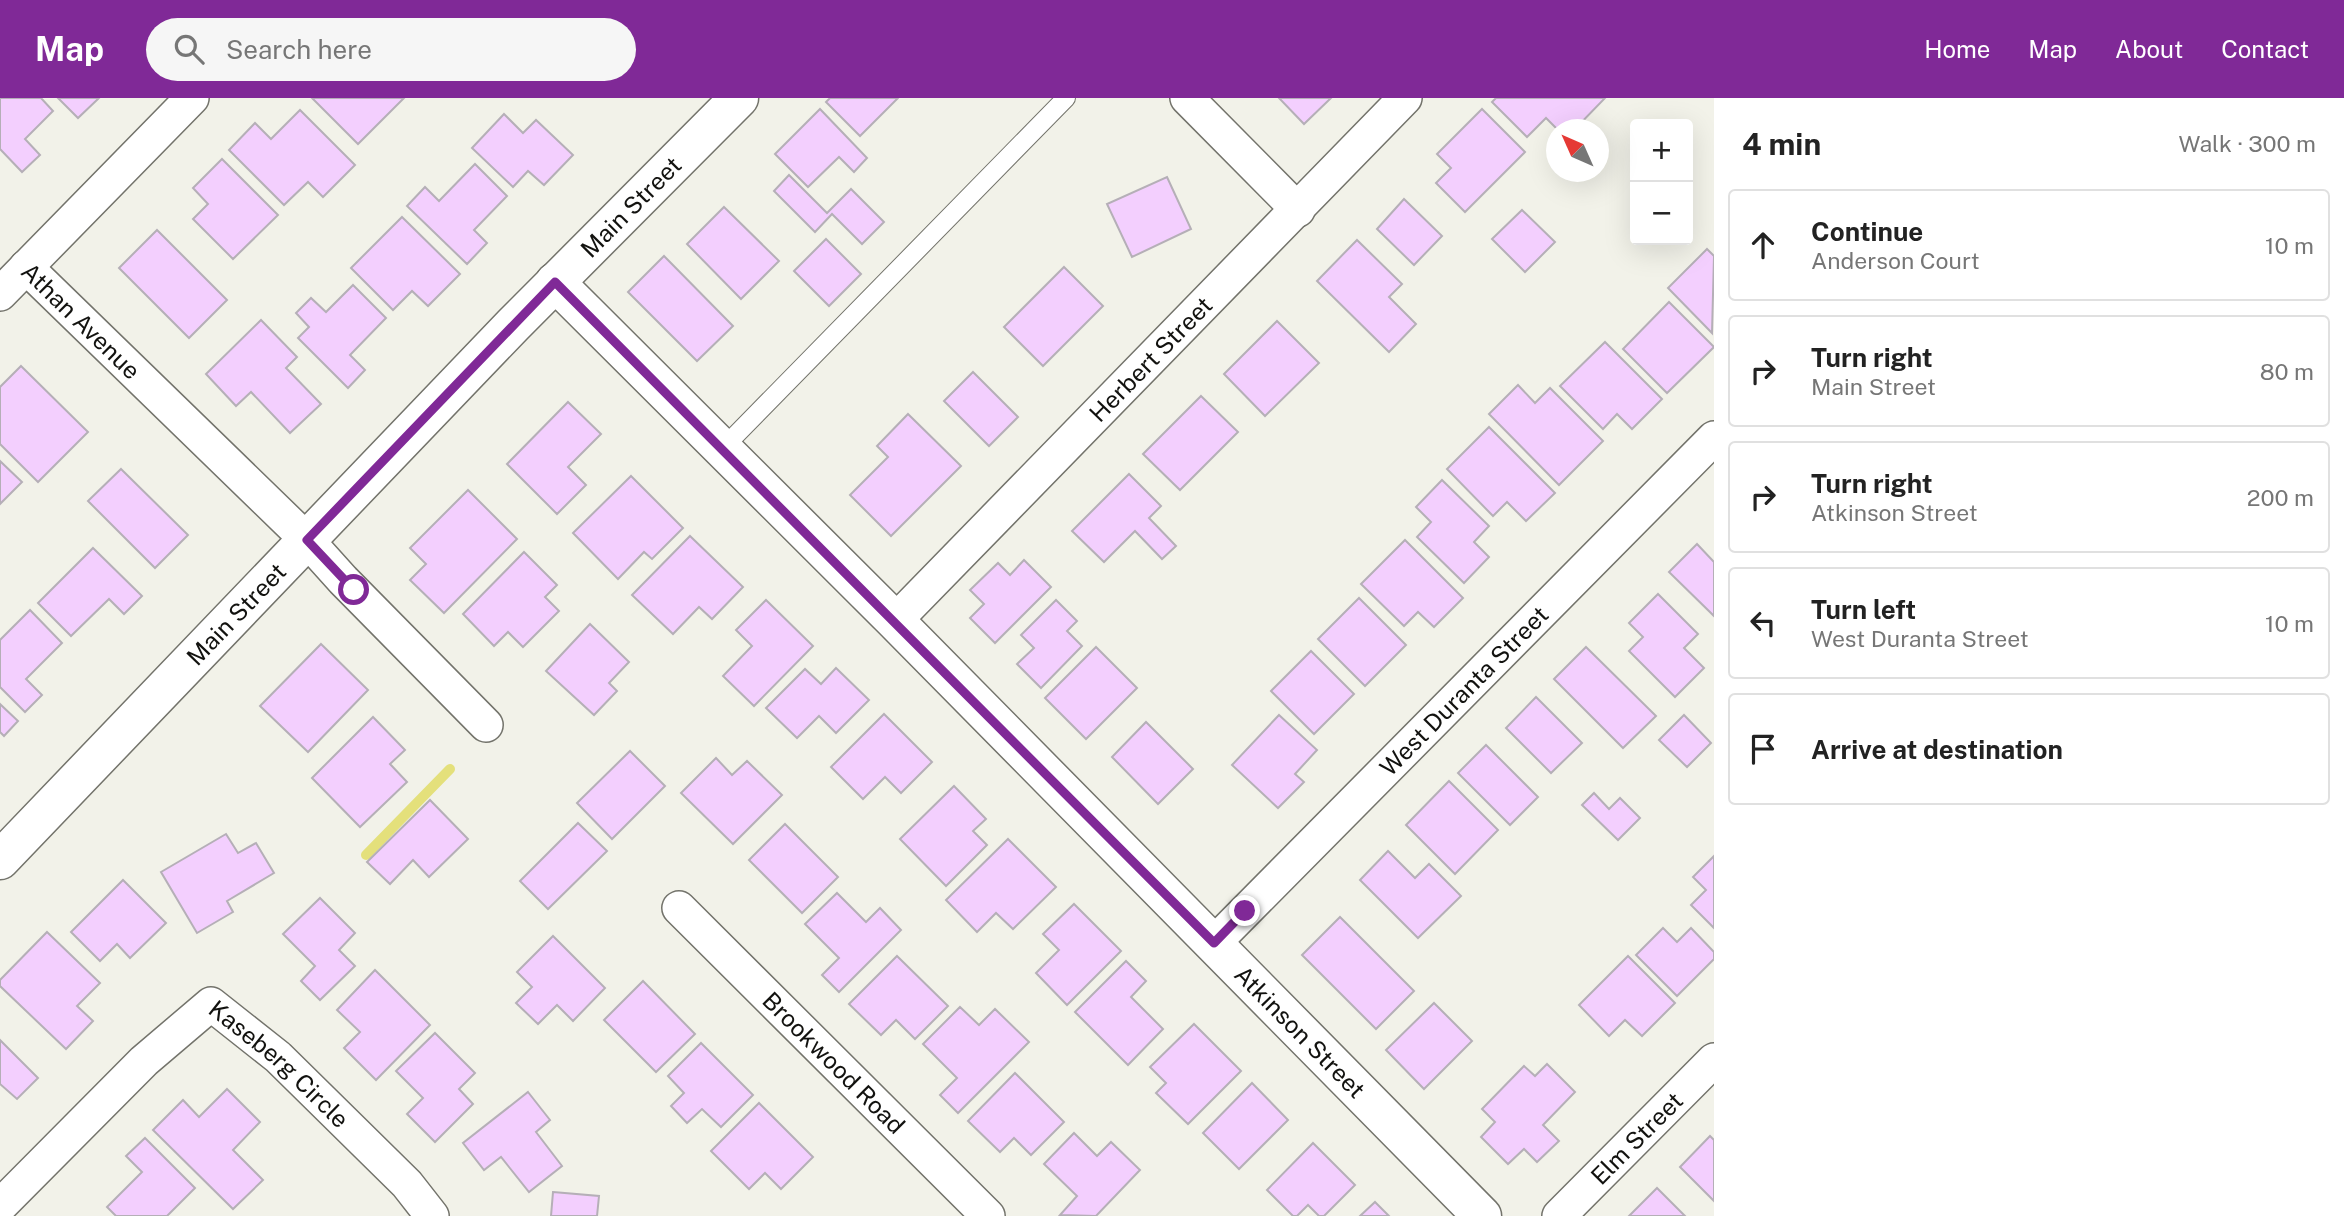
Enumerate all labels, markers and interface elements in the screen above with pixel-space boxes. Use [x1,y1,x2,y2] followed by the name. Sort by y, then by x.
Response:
[146,18,636,81] search box
[35,30,104,68] text: Map
[170,30,208,68] icon: search
[226,34,372,65] text: Search here
[1924,35,1990,63] text: Home
[2028,35,2077,63] text: Map
[2115,35,2183,63] text: About
[2221,35,2309,63] text: Contact
[1546,119,1609,182] north arrow
[1630,119,1693,245] map controls
[1630,119,1693,182] button: +
[1742,126,1821,162] text: 4 min
[2178,130,2316,157] text: Walk · 300 m
[575,151,687,263] street label: Main Street
[1630,182,1693,245] button: −
[1811,216,1923,247] text: Continue
[1744,226,1782,264] icon: ahead
[2265,232,2314,259] text: 10 m
[1811,247,1980,274] text: Anderson Court
[16,257,146,384] street label: Athan Avenue
[1083,291,1218,427] street label: Herbert Street
[1811,342,1933,373] text: Turn right
[1744,352,1782,390] icon: right
[2260,358,2314,385] text: 80 m
[1811,373,1936,400] text: Main Street
[1811,468,1933,499] text: Turn right
[1744,478,1782,516] icon: right
[2247,484,2314,511] text: 200 m
[1811,499,1978,526] text: Atkinson Street
[181,557,291,671] street label: Main Street
[338,574,369,605] route start
[1811,594,1916,625] text: Turn left
[1374,600,1554,781] street label: West Duranta Street
[1744,604,1782,642] icon: left
[2265,610,2314,637] text: 10 m
[1811,625,2029,652] text: West Duranta Street
[1744,730,1782,768] icon: arrive
[1811,734,2063,765] text: Arrive at destination
[1229,895,1260,926] route end
[1229,960,1371,1103] street label: Atkinson Street
[757,986,911,1139] street label: Brookwood Road
[204,994,355,1133] street label: Kaseberg Circle
[1585,1086,1688,1190] street label: Elm Street

